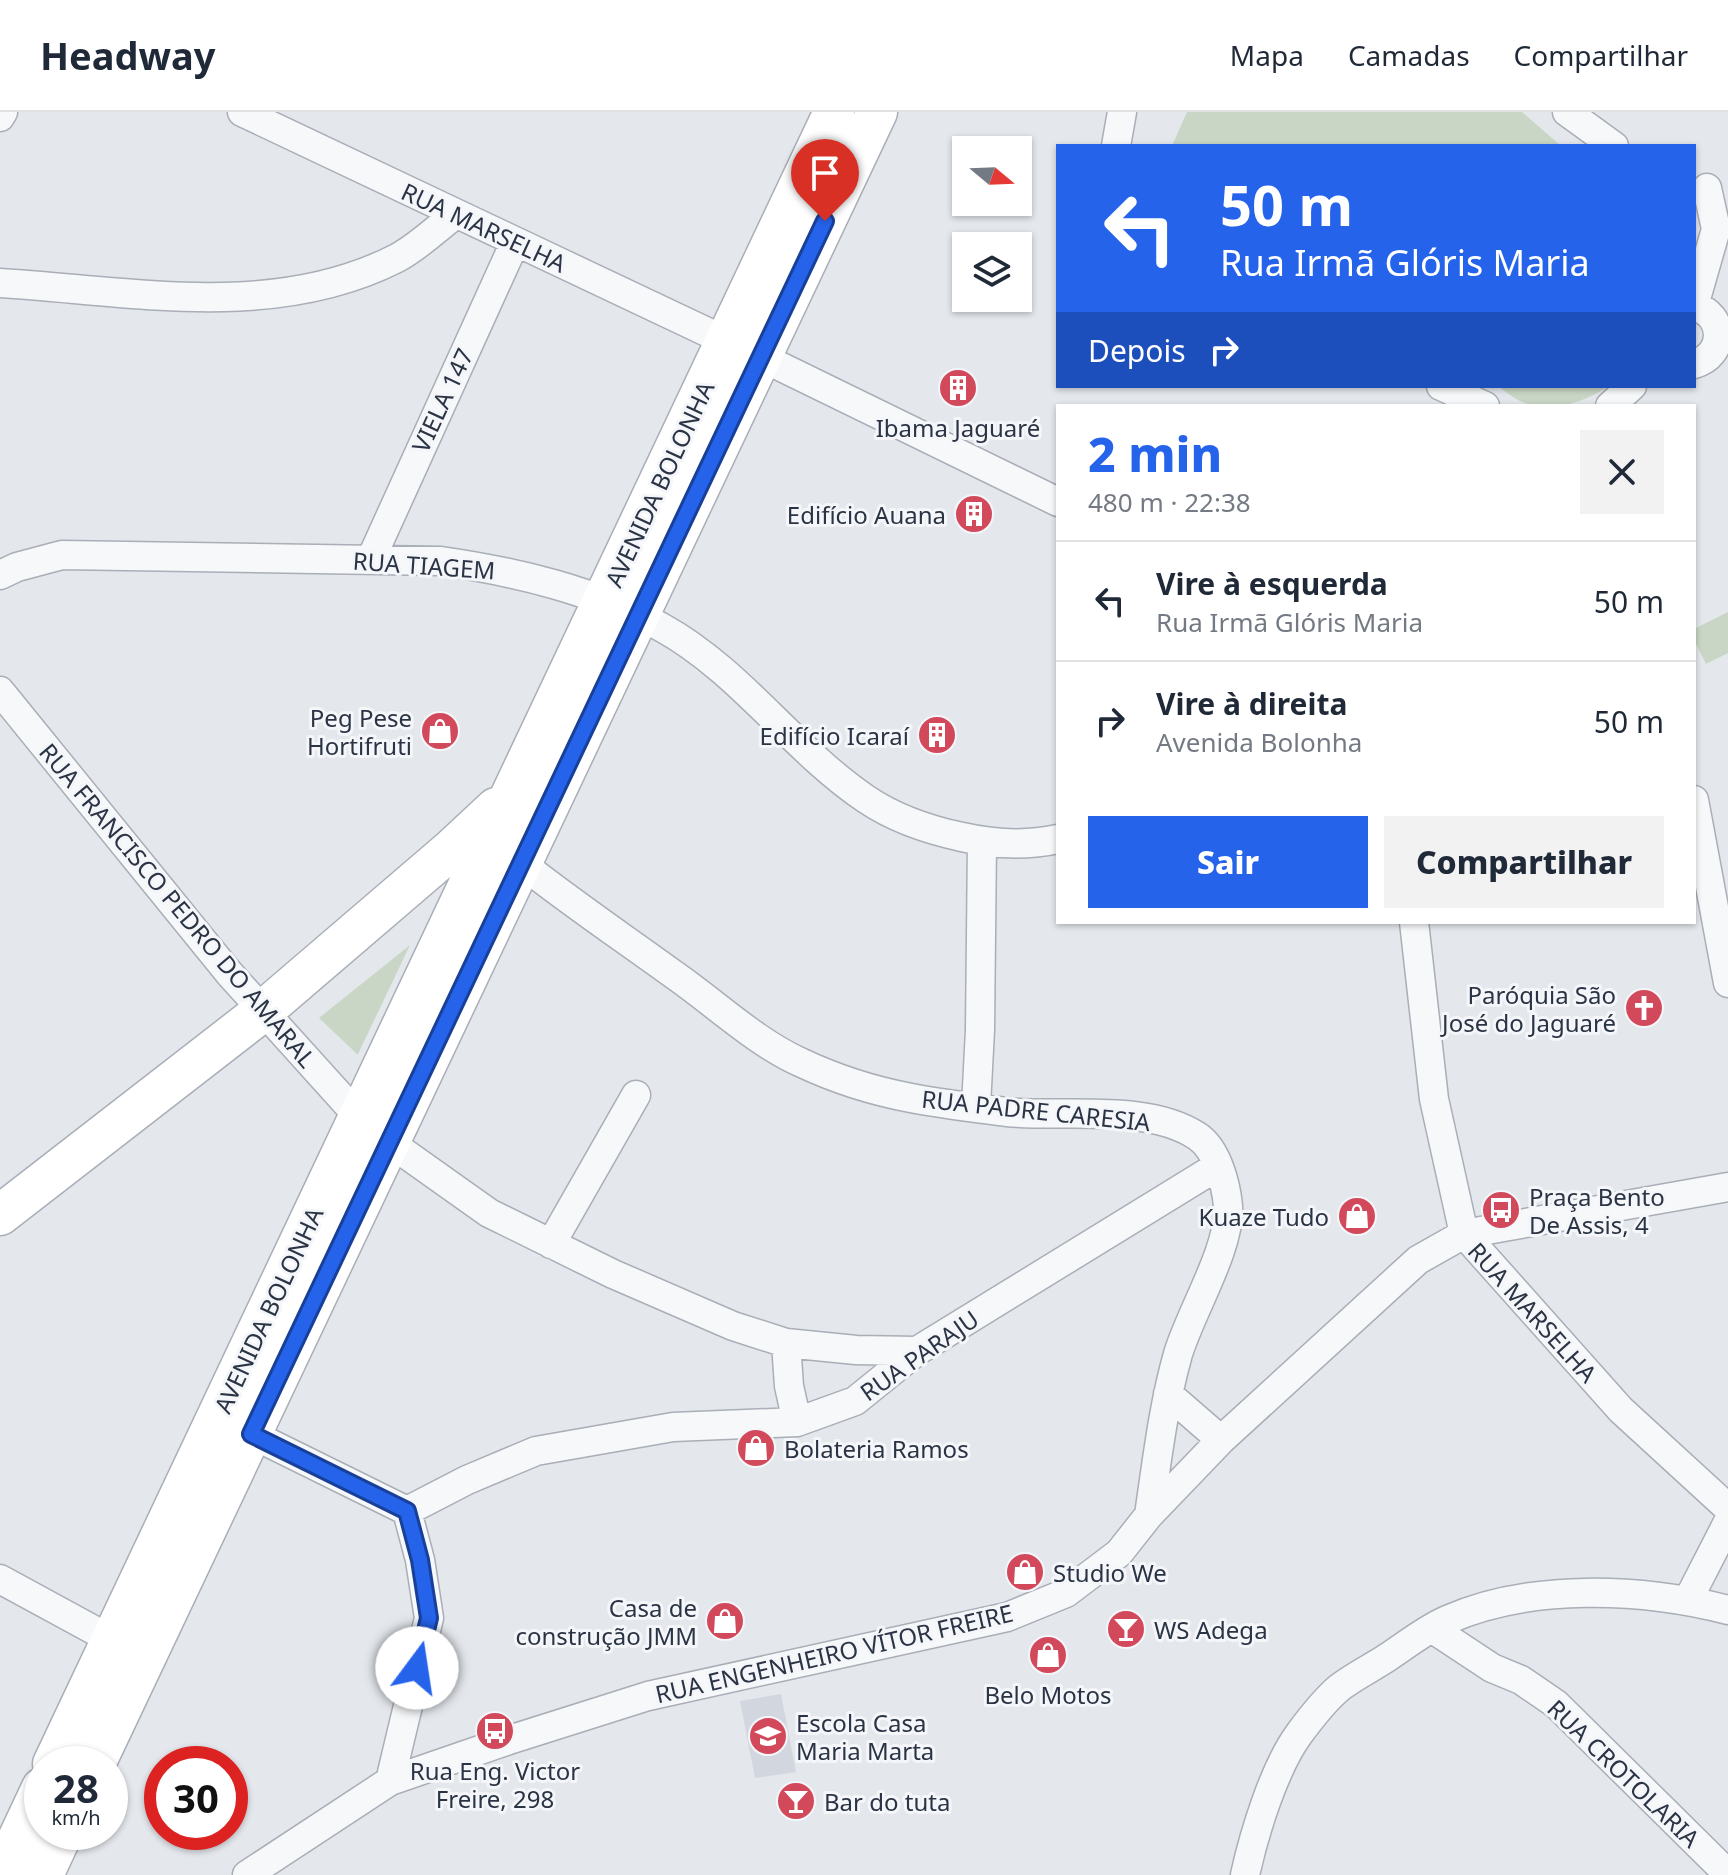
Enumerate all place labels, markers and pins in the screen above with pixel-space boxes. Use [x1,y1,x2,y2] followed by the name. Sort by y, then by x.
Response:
[791,139,859,221] pin
[937,367,979,409] building icon: Ibama Jaguaré
[876,411,1040,444] place label: Ibama Jaguaré
[953,493,995,535] building icon: Edifício Auana
[787,498,946,531] place label: Edifício Auana
[307,701,412,762] place label: Peg Pese Hortifruti
[419,710,461,752] shop icon: Peg Pese Hortifruti
[916,714,958,756] building icon: Edifício Icaraí
[760,719,910,752] place label: Edifício Icaraí
[1440,978,1616,1039] place label: Paróquia São José do Jaguaré
[1623,987,1665,1029] church icon: Paróquia São José do Jaguaré
[1529,1180,1665,1241] place label: Praça Bento De Assis, 4
[1480,1189,1522,1231] bus stop icon: Praça Bento De Assis, 4
[1336,1195,1378,1237] shop icon: Kuaze Tudo
[1199,1200,1329,1233] place label: Kuaze Tudo
[735,1427,777,1469] shop icon: Bolateria Ramos
[784,1432,969,1465] place label: Bolateria Ramos
[1004,1551,1046,1593] shop icon: Studio We
[1053,1556,1167,1589] place label: Studio We
[515,1591,697,1652] place label: Casa de construção JMM
[704,1600,746,1642] shop icon: Casa de construção JMM
[1105,1608,1147,1650] bar icon: WS Adega
[1154,1613,1268,1646] place label: WS Adega
[1027,1634,1069,1676] shop icon: Belo Motos
[984,1678,1112,1711] place label: Belo Motos
[796,1706,934,1767] place label: Escola Casa Maria Marta
[474,1710,516,1752] bus stop icon: Rua Eng. Victor Freire, 298
[747,1715,789,1757] school or university icon: Escola Casa Maria Marta
[410,1754,580,1815] place label: Rua Eng. Victor Freire, 298
[775,1780,817,1822] bar icon: Bar do tuta
[824,1785,950,1818] place label: Bar do tuta

